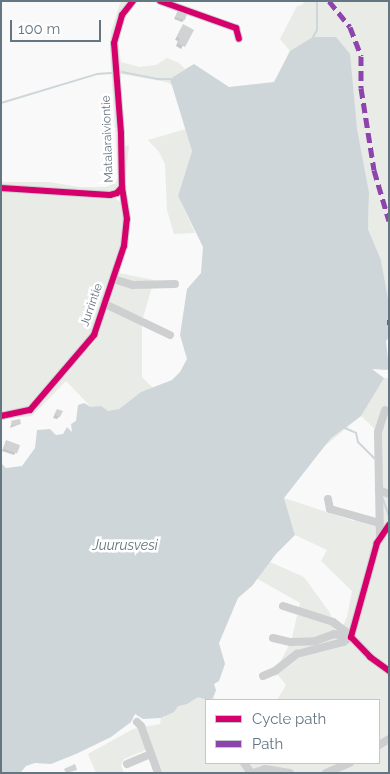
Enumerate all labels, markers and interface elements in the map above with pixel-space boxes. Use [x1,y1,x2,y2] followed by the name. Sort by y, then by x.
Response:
[12,10,104,42] scale bar
[18,20,60,38] text: 100 m
[99,95,117,183] street label: Matalaraiviontie
[78,282,106,328] street label: Jurrintie
[92,537,158,553] water label: Juurusvesi
[205,699,380,764] legend
[252,710,326,728] text: Cycle path
[252,735,283,753] text: Path

